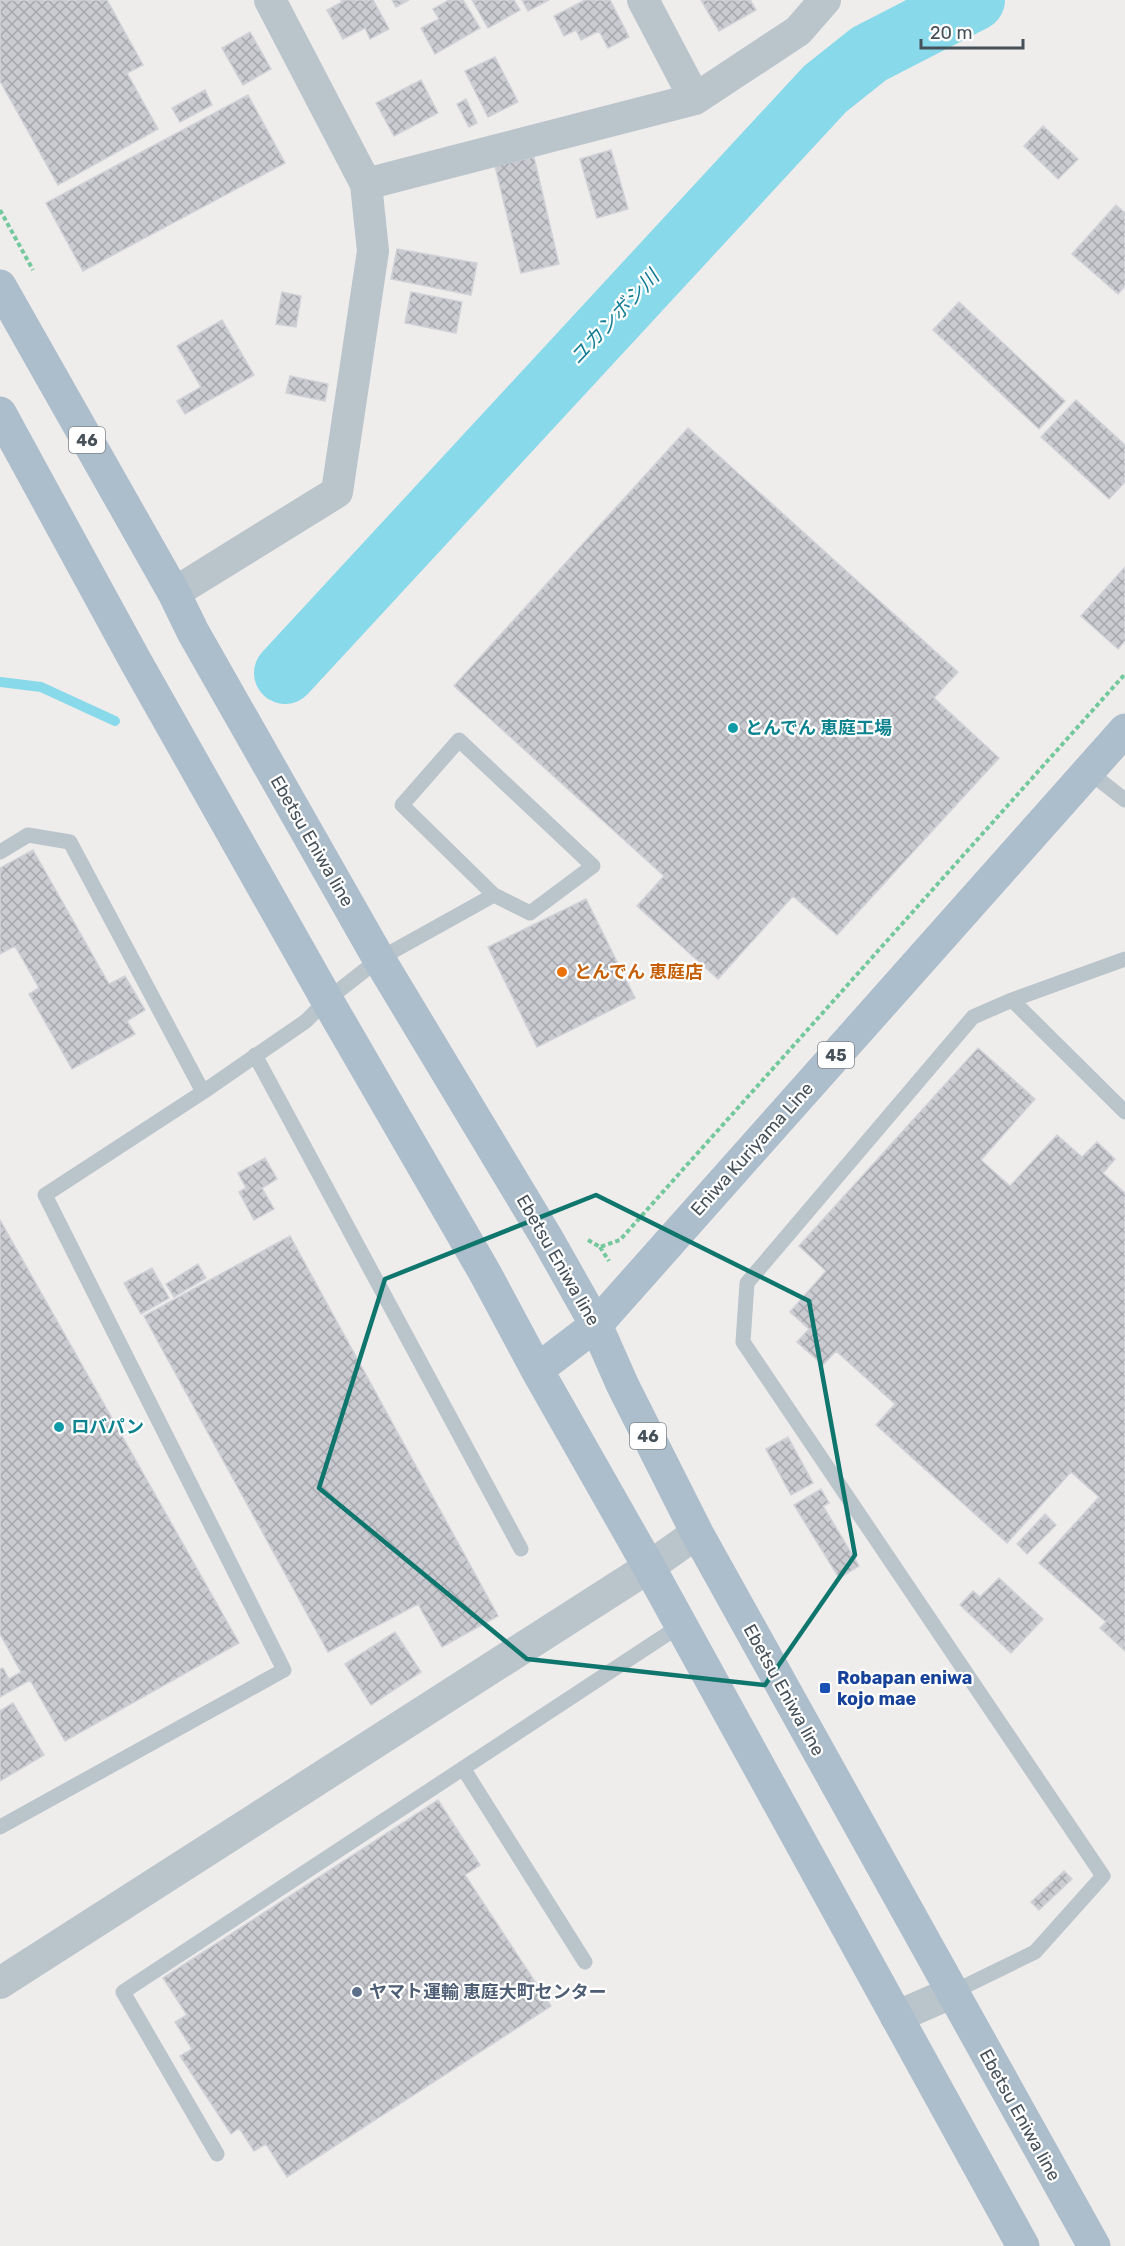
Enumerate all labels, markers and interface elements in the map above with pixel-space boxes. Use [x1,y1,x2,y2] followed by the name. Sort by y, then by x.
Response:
[921,12,1023,50] scale bar
[930,22,972,44] text: 20 m
[564,263,665,369] water label: ユカンボシ川
[69,427,105,453] road number: 46
[745,717,892,739] place label: とんでん 恵庭工場
[726,721,740,735] marker: とんでん 恵庭工場
[266,772,358,910] street label: Ebetsu Eniwa line
[574,961,703,983] place label: とんでん 恵庭店
[555,965,569,979] marker: とんでん 恵庭店
[818,1042,854,1068] road number: 45
[686,1078,818,1220] street label: Eniwa Kuriyama Line
[512,1191,604,1329] street label: Ebetsu Eniwa line
[71,1416,144,1438] place label: ロバパン
[52,1420,66,1434] marker: ロバパン
[630,1423,666,1449] road number: 46
[739,1620,829,1760] street label: Ebetsu Eniwa line
[837,1667,972,1710] place label: Robapan eniwa kojo mae
[818,1681,832,1695] marker: Robapan eniwa kojo mae
[369,1981,607,2003] place label: ヤマト運輸 恵庭大町センター
[350,1985,364,1999] marker: ヤマト運輸 恵庭大町センター
[975,2045,1065,2185] street label: Ebetsu Eniwa line

